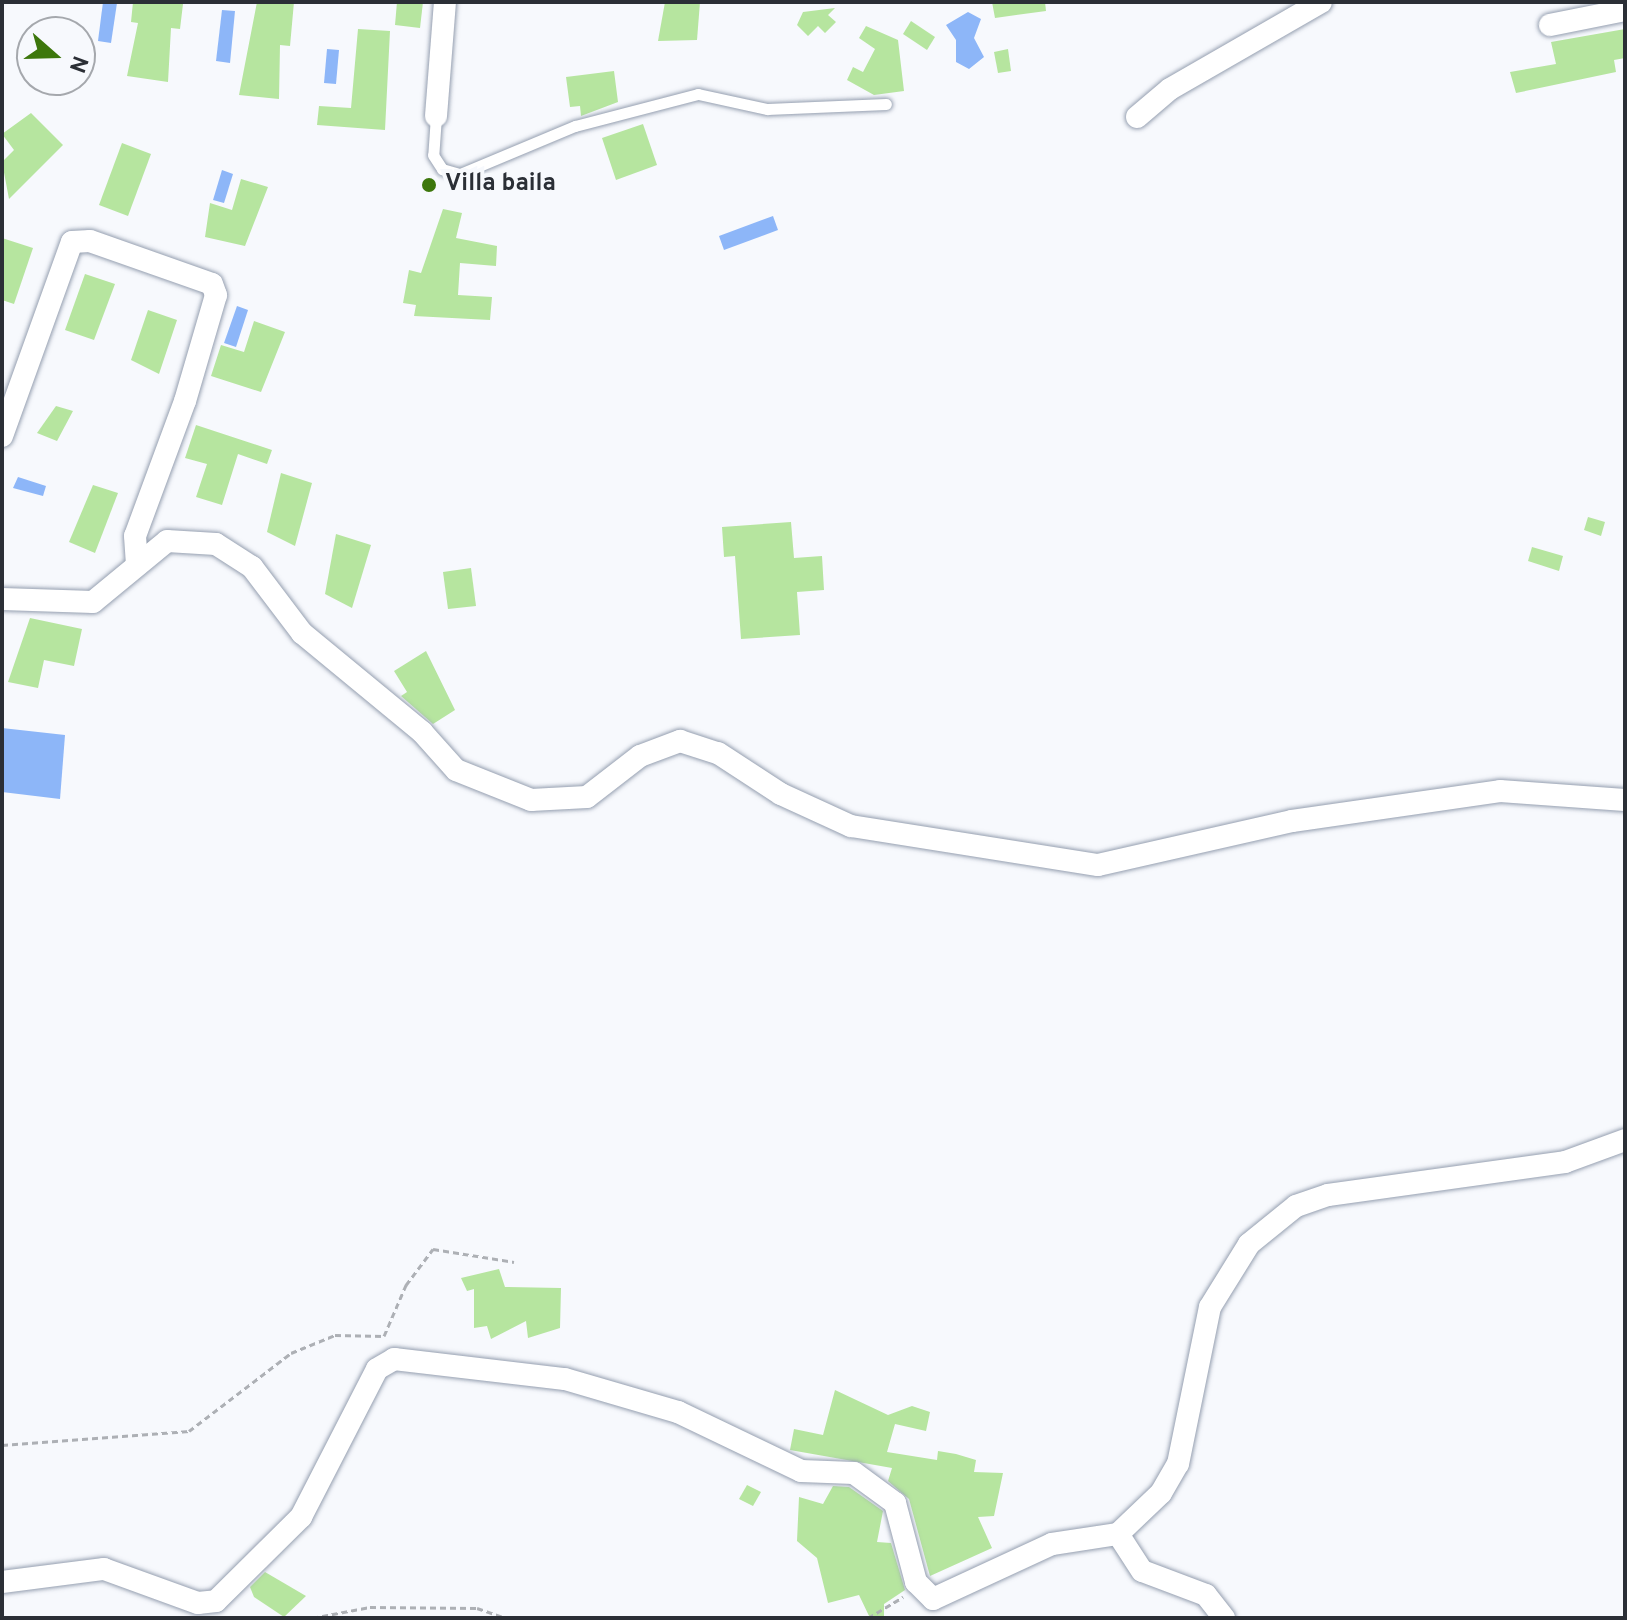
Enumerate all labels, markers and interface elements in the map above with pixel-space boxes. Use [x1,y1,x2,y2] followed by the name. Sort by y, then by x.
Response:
[16,16,96,96] north arrow
[62,52,93,76] text: N
[445,171,556,199] place label: Villa baila
[420,176,438,194] marker: Villa baila

